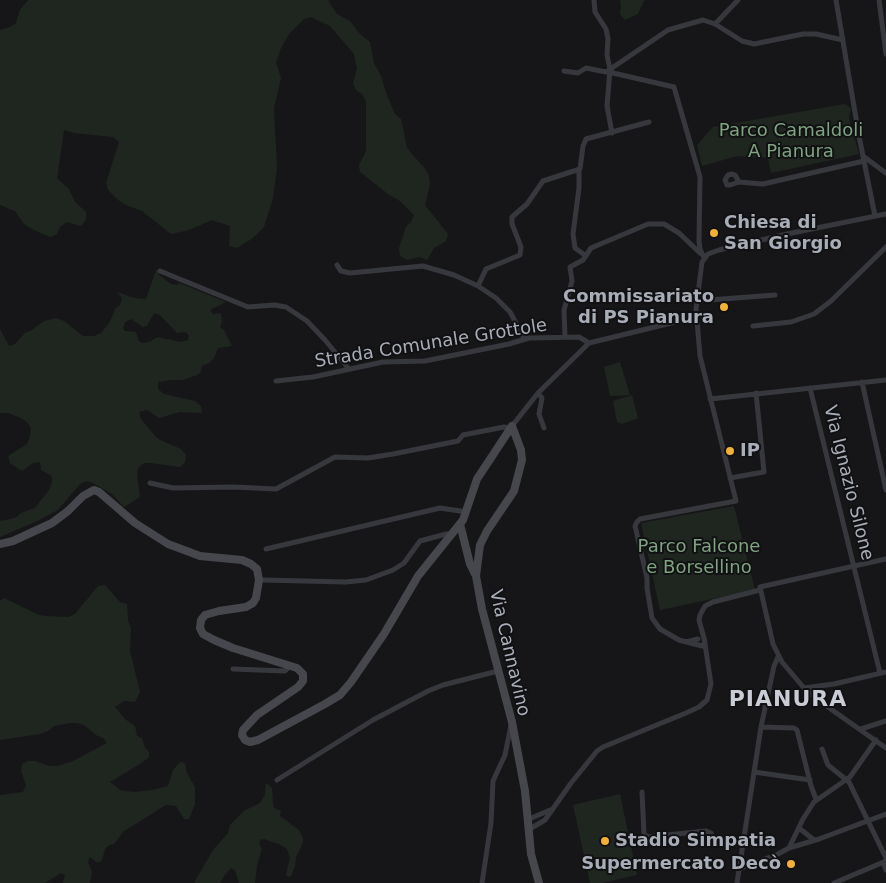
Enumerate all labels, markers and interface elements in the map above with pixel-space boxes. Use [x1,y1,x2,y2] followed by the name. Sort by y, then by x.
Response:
[719,120,863,162] park label: Parco Camaldoli A Pianura
[724,212,842,254] place label: Chiesa di San Giorgio
[708,227,720,239] marker: Chiesa di San Giorgio
[563,286,714,328] place label: Commissariato di PS Pianura
[718,301,730,313] marker: Commissariato di PS Pianura
[313,315,549,373] street label: Strada Comunale Grottole
[818,403,878,563] street label: Via Ignazio Silone
[740,440,760,462] place label: IP
[724,445,736,457] marker: IP
[638,536,760,578] park label: Parco Falcone e Borsellino
[484,588,534,718] street label: Via Cannavino
[728,687,848,713] district label: PIANURA
[615,830,776,852] place label: Stadio Simpatia
[599,835,611,847] marker: Stadio Simpatia
[581,853,781,875] place label: Supermercato Decò
[785,858,797,870] marker: Supermercato Decò

